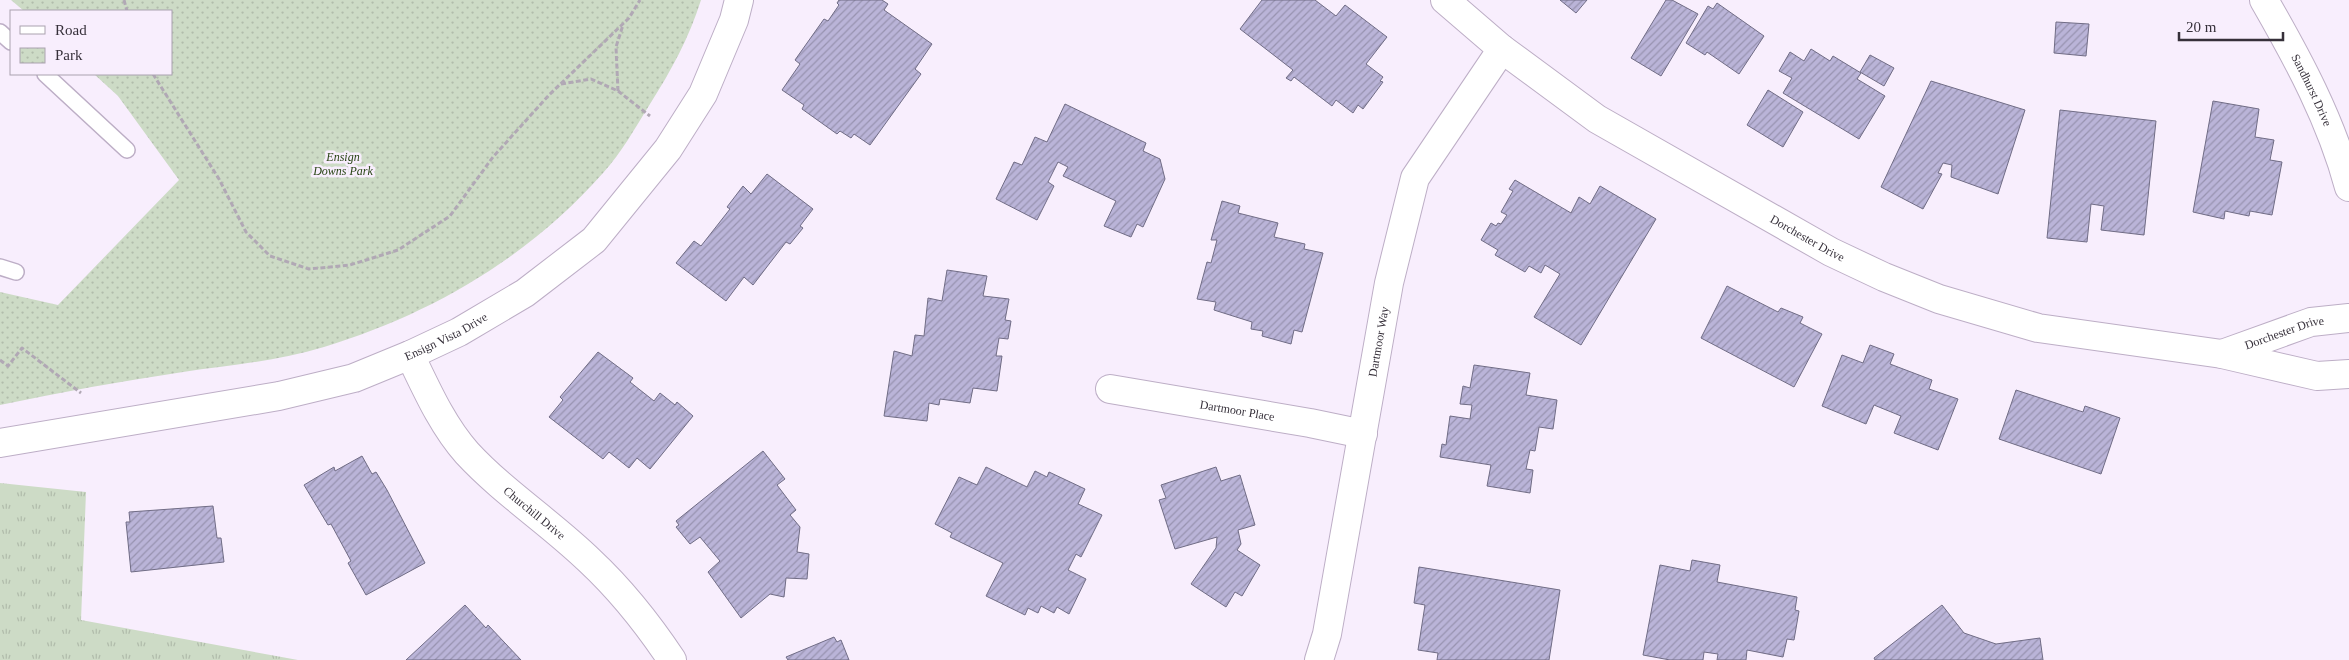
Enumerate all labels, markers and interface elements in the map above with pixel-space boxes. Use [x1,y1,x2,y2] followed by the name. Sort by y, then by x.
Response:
[10,10,172,75] legend
[2179,10,2283,42] scale bar
[2186,19,2217,35] text: 20 m
[55,22,87,38] text: Road
[55,47,83,63] text: Park
[2288,52,2335,128] street label: Sandhurst Drive
[312,150,374,178] park label: Ensign Downs Park
[1768,212,1847,264] street label: Dorchester Drive
[1366,305,1392,378] street label: Dartmoor Way
[403,310,490,363] street label: Ensign Vista Drive
[2243,314,2325,352] street label: Dorchester Drive
[1199,397,1276,424] street label: Dartmoor Place
[501,484,568,542] street label: Churchill Drive

